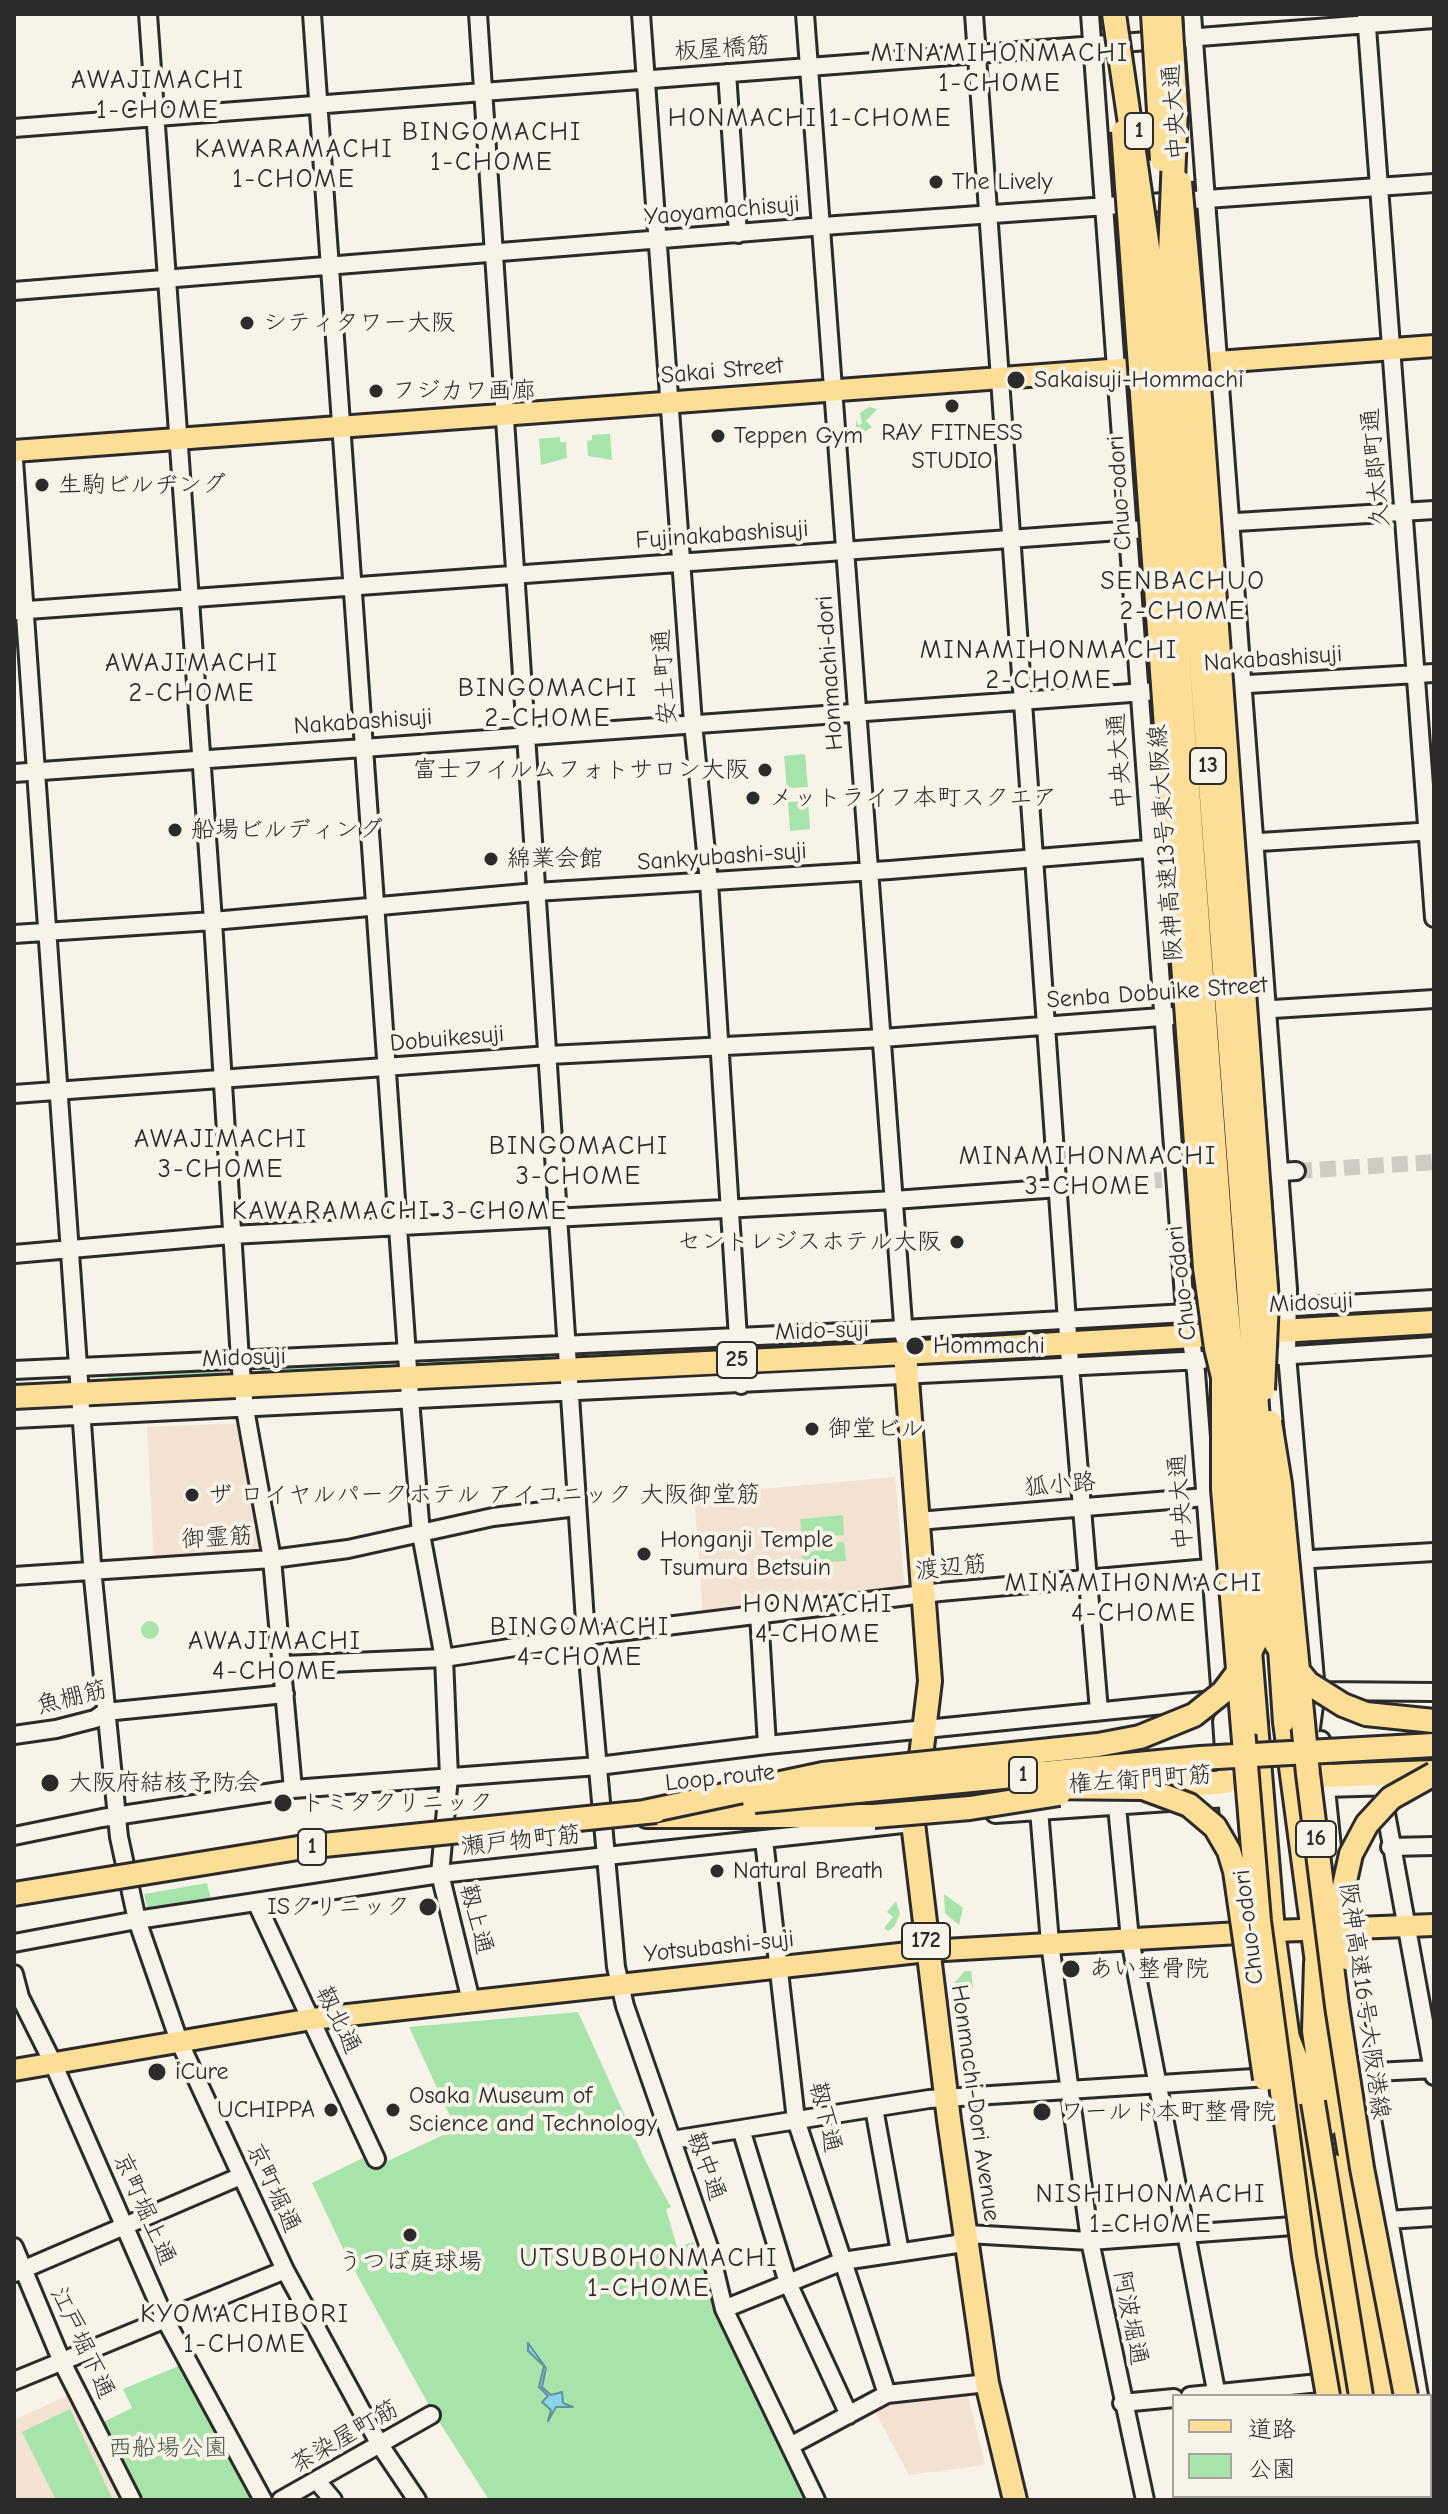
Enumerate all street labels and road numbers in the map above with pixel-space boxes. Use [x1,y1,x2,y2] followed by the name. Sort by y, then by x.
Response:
[673,31,771,67] street label: 板屋橋筋
[1157,63,1193,161] street label: 中央大通
[1125,113,1153,149] road number: 1
[643,190,801,232] street label: Yaoyamachisuji
[660,351,784,391] street label: Sakai Street
[1356,407,1396,529] street label: 久太郎町通
[1102,434,1138,552] street label: Chuo-odori
[635,515,809,555] street label: Fujinakabashisuji
[810,594,850,752] street label: Honmachi-dori
[647,628,683,726] street label: 安土町通
[1203,640,1343,678] street label: Nakabashisuji
[293,703,433,741] street label: Nakabashisuji
[1102,712,1138,810] street label: 中央大通
[1143,723,1189,963] street label: 阪神高速13号東大阪線
[1190,748,1226,784] road number: 13
[636,837,808,877] street label: Sankyubashi-suji
[1046,971,1268,1015] street label: Senba Dobuike Street
[389,1020,505,1058] street label: Dobuikesuji
[1161,1224,1203,1342] street label: Chuo-odori
[1268,1286,1354,1320] street label: Midosuji
[775,1315,869,1347] street label: Mido-suji
[201,1342,287,1374] street label: Midosuji
[717,1342,757,1378] road number: 25
[1163,1453,1199,1551] street label: 中央大通
[1023,1468,1097,1502] street label: 狐小路
[180,1522,254,1554] street label: 御霊筋
[914,1550,988,1586] street label: 渡辺筋
[34,1675,110,1721] street label: 魚棚筋
[1009,1757,1037,1793] road number: 1
[664,1758,776,1798] street label: Loop route
[1067,1761,1213,1799] street label: 権左衛門町筋
[460,1820,582,1862] street label: 瀬戸物町筋
[1296,1821,1336,1857] road number: 16
[298,1829,326,1865] road number: 1
[1228,1868,1270,1986] street label: Chuo-odori
[453,1881,499,1957] street label: 靱上通
[1333,1881,1395,2121] street label: 阪神高速16号大阪港線
[902,1923,950,1959] road number: 172
[642,1925,796,1969] street label: Yotsubashi-suji
[309,1981,367,2059] street label: 靱北通
[944,1983,1006,2223] street label: Honmachi-Dori Avenue
[803,2079,847,2155] street label: 靱下通
[681,2127,731,2205] street label: 靱中通
[240,2138,306,2238] street label: 京町堀通
[106,2148,182,2270] street label: 京町堀上通
[1107,2268,1153,2368] street label: 阿波堀通
[44,2283,120,2403] street label: 江戸堀下通
[286,2395,404,2479] street label: 茶染屋町筋

